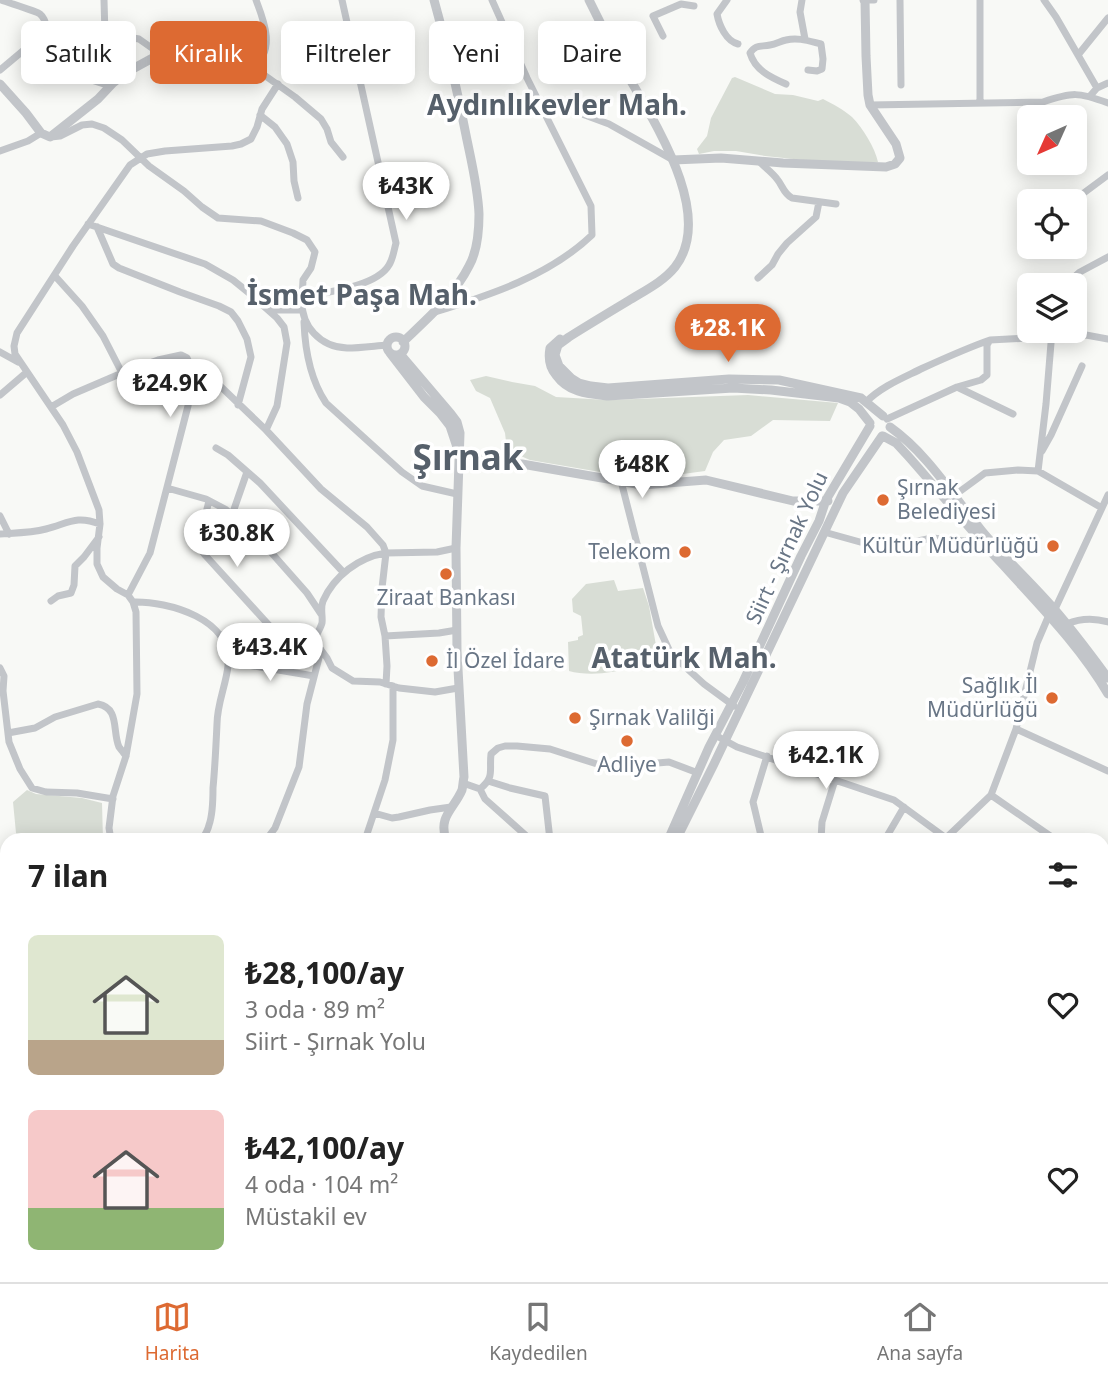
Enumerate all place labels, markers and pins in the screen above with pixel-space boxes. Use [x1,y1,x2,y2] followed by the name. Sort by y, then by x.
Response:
[365,162,447,222] pin: ₺43K
[671,304,785,364] pin: ₺28.1K
[113,360,227,419] pin: ₺24.9K
[601,440,683,500] pin: ₺48K
[897,473,996,525] place label: Şırnak Belediyesi
[875,492,891,508] marker: Şırnak Belediyesi
[180,510,294,569] pin: ₺30.8K
[862,531,1039,559] place label: Kültür Müdürlüğü
[588,537,671,565] place label: Telekom
[1045,538,1061,554] marker: Kültür Müdürlüğü
[677,544,693,560] marker: Telekom
[438,566,454,582] marker: Ziraat Bankası
[376,583,516,611] place label: Ziraat Bankası
[213,624,327,683] pin: ₺43.4K
[446,646,565,674] place label: İl Özel İdare
[424,653,440,669] marker: İl Özel İdare
[927,671,1038,723] place label: Sağlık İl Müdürlüğü
[1044,690,1060,706] marker: Sağlık İl Müdürlüğü
[589,703,715,731] place label: Şırnak Valilği
[567,710,583,726] marker: Şırnak Valilği
[769,732,883,791] pin: ₺42.1K
[619,733,635,749] marker: Adliye
[597,750,657,778] place label: Adliye

